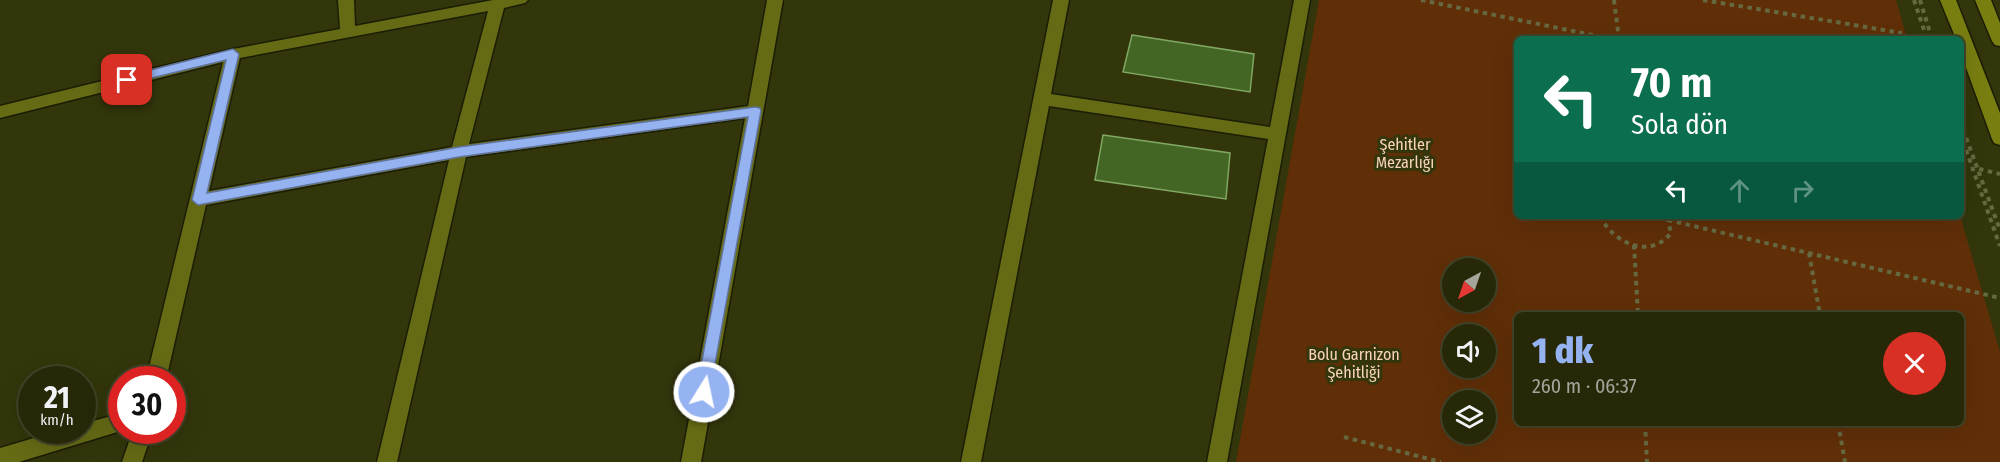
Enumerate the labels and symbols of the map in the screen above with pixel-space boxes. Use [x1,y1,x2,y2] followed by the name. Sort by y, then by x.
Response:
[101,54,152,105] pin
[1376,135,1434,172] park label: Şehitler Mezarlığı
[1442,258,1496,312] north arrow
[1308,345,1400,382] park label: Bolu Garnizon Şehitliği
[672,360,736,424] position arrow
[108,366,186,444] speed limit sign: 30

